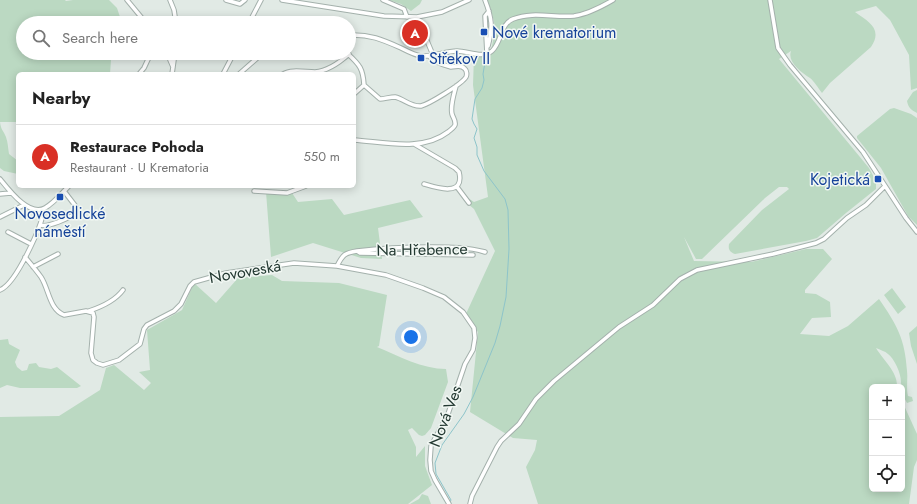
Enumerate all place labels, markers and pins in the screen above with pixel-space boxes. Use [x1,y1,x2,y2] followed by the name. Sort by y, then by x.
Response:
[402,18,428,48] pin: A
[492,21,617,44] place label: Nové krematorium
[479,27,489,37] marker: Nové krematorium
[429,47,490,70] place label: Střekov II
[416,53,426,63] marker: Střekov II
[810,168,870,191] place label: Kojetická
[873,174,883,184] marker: Kojetická
[55,192,65,202] marker: Novosedlické náměstí
[15,202,105,243] place label: Novosedlické náměstí

